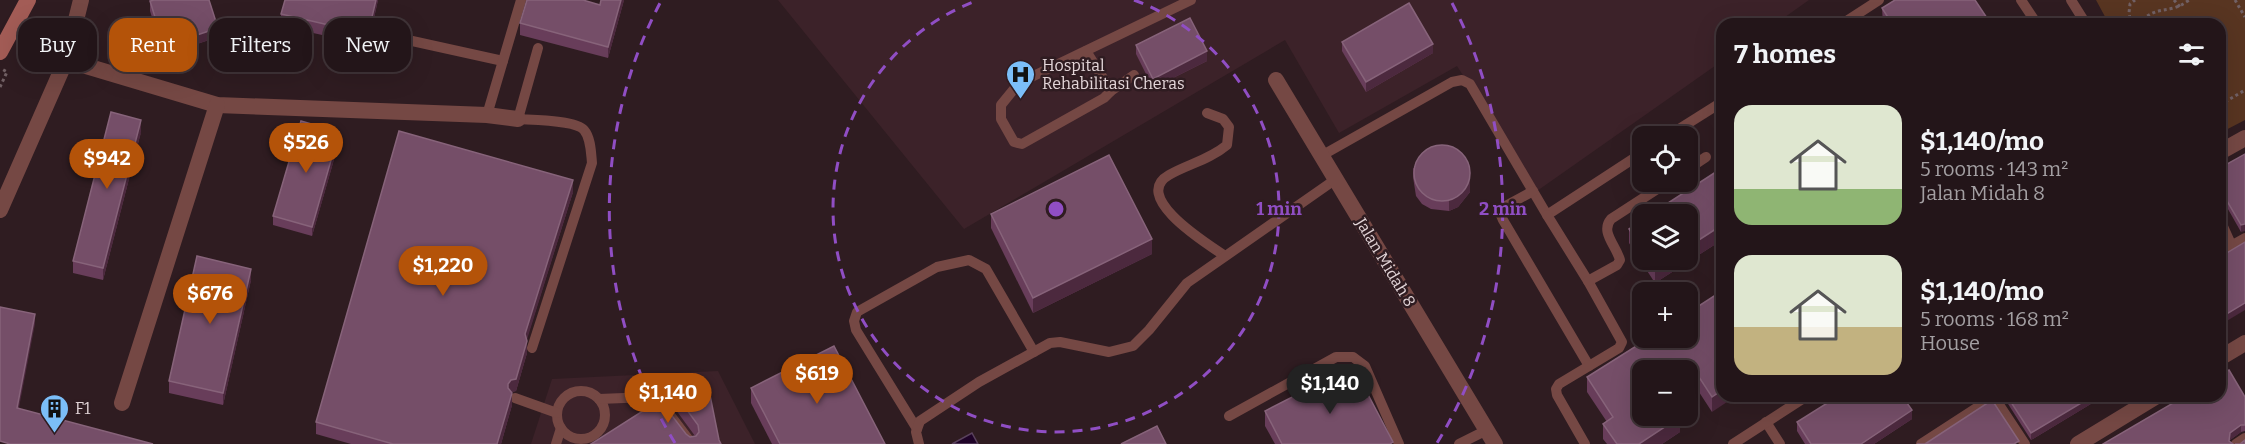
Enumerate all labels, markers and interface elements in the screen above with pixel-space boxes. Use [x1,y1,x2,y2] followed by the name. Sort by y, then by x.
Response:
[18,18,97,72] chip: Buy
[109,18,197,72] chip: Rent
[209,18,312,72] chip: Filters
[324,18,411,72] chip: New
[2175,38,2208,71] icon: filters
[1734,39,1836,70] text: 7 homes
[1042,56,1185,93] place label: Hospital Rehabilitasi Cheras
[1005,58,1037,100] hospital icon: Hospital Rehabilitasi Cheras
[270,123,342,174] pin: $526
[1632,126,1698,426] map controls
[1632,126,1698,192] button: locate
[1920,126,2044,157] text: $1,140/mo
[1782,129,1854,201] icon: home
[283,130,329,154] text: $526
[71,139,143,190] pin: $942
[83,146,131,170] text: $942
[1920,157,2068,181] text: 5 rooms · 143 m²
[1920,181,2045,205] text: Jalan Midah 8
[1256,198,1302,220] text: 1 min
[1479,198,1527,220] text: 2 min
[1046,199,1066,219] centre of rings
[1632,204,1698,270] button: layers
[1351,214,1419,310] street label: Jalan Midah 8
[394,246,492,297] pin: $1,220
[413,253,473,277] text: $1,220
[174,274,246,325] pin: $676
[1920,276,2044,307] text: $1,140/mo
[1782,279,1854,351] icon: home
[187,281,233,305] text: $676
[1632,282,1698,348] button: +
[1920,307,2069,331] text: 5 rooms · 168 m²
[1920,331,1980,355] text: House
[781,354,853,405] pin: $619
[1632,360,1698,426] button: −
[795,361,839,385] text: $619
[1281,364,1379,415] pin: $1,140
[1301,371,1359,395] text: $1,140
[619,373,717,424] pin: $1,140
[639,380,697,404] text: $1,140
[38,392,70,434] building icon: F1
[75,399,91,418] place label: F1

